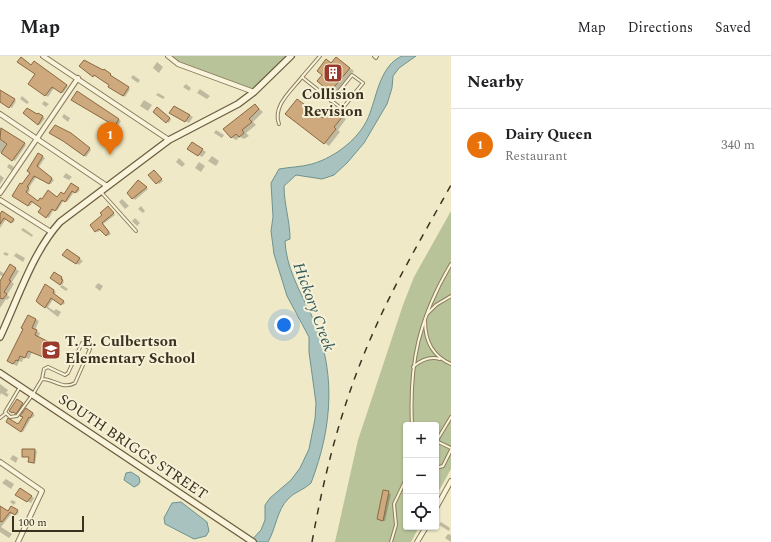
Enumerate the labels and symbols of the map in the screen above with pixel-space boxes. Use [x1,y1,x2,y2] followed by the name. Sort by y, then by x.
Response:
[322,62,344,84] building icon: Collision Revision
[302,83,364,123] place label: Collision Revision
[97,122,123,155] pin: 1
[287,259,341,356] water label: Hickory Creek
[274,315,294,335] your location
[65,330,196,370] place label: T. E. Culbertson Elementary School
[40,339,62,361] school or university icon: T. E. Culbertson Elementary School
[54,388,212,506] street label: SOUTH BRIGGS STREET
[12,514,84,533] scale bar

